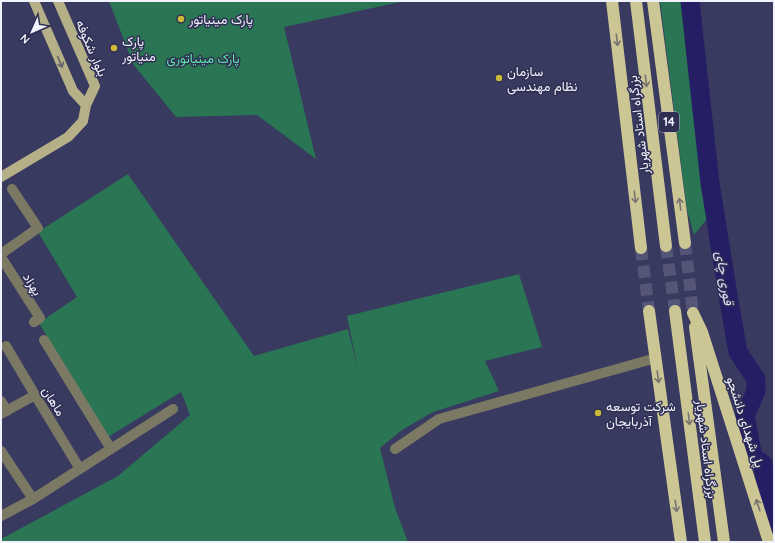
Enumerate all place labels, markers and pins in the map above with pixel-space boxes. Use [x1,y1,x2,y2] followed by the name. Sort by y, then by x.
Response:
[188,11,253,29] place label: پارک مینیاتور
[176,14,186,24] marker: پارک مینیاتور
[121,33,156,65] place label: پارک منیاتور
[109,43,119,53] marker: پارک منیاتور
[507,63,578,95] place label: سازمان نظام مهندسی
[494,73,504,83] marker: سازمان نظام مهندسی
[606,398,676,430] place label: شرکت توسعه آذربایجان
[593,408,603,418] marker: شرکت توسعه آذربایجان

